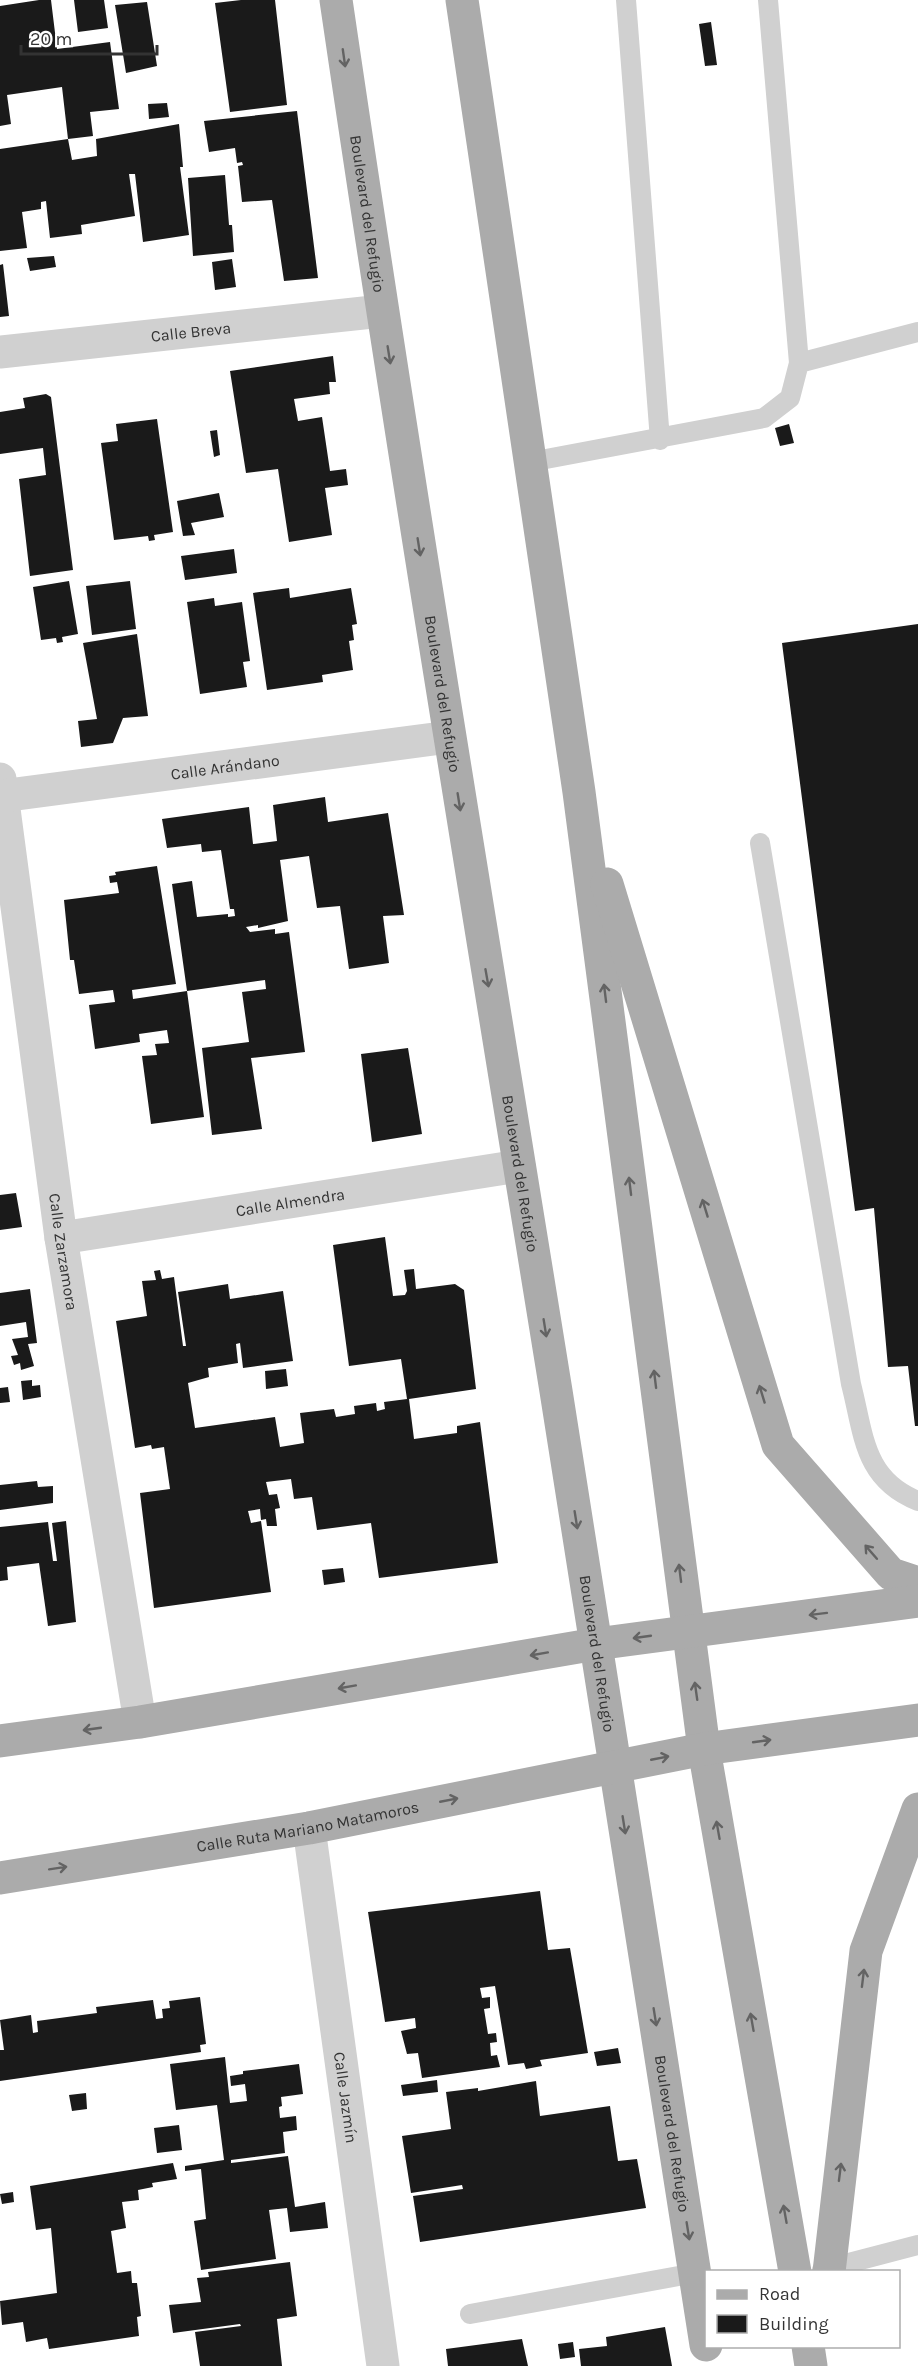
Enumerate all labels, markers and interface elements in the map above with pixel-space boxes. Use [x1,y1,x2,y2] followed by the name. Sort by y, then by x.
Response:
[21,18,158,56] scale bar
[30,28,72,50] text: 20 m
[339,47,350,67] one-way arrow
[347,134,389,294] street label: Boulevard del Refugio
[150,318,232,345] street label: Calle Breva
[383,344,394,364] one-way arrow
[414,537,425,557] one-way arrow
[421,614,465,774] street label: Boulevard del Refugio
[169,750,281,783] street label: Calle Arándano
[454,792,465,811] one-way arrow
[482,967,493,987] one-way arrow
[599,983,610,1003] one-way arrow
[499,1094,543,1253] street label: Boulevard del Refugio
[624,1177,635,1196] one-way arrow
[234,1184,346,1220] street label: Calle Almendra
[46,1192,82,1312] street label: Calle Zarzamora
[699,1199,710,1218] one-way arrow
[540,1317,551,1337] one-way arrow
[649,1370,660,1390] one-way arrow
[756,1385,767,1404] one-way arrow
[571,1510,582,1529] one-way arrow
[864,1545,878,1560] one-way arrow
[675,1563,686,1583] one-way arrow
[576,1573,619,1733] street label: Boulevard del Refugio
[809,1609,829,1620] one-way arrow
[633,1632,652,1643] one-way arrow
[529,1649,549,1660] one-way arrow
[337,1682,357,1693] one-way arrow
[691,1682,702,1701] one-way arrow
[83,1723,102,1734] one-way arrow
[752,1735,772,1746] one-way arrow
[649,1752,669,1763] one-way arrow
[439,1794,458,1806] one-way arrow
[195,1797,421,1856] street label: Calle Ruta Mariano Matamoros
[619,1814,630,1834] one-way arrow
[713,1820,724,1840] one-way arrow
[47,1863,67,1874] one-way arrow
[858,1969,869,1988] one-way arrow
[649,2007,660,2027] one-way arrow
[746,2012,757,2032] one-way arrow
[330,2051,362,2144] street label: Calle Jazmín
[651,2054,695,2213] street label: Boulevard del Refugio
[835,2162,846,2182] one-way arrow
[779,2205,790,2224] one-way arrow
[683,2220,694,2240] one-way arrow
[705,2270,900,2348] legend
[759,2283,800,2305] text: Road
[759,2313,829,2335] text: Building

